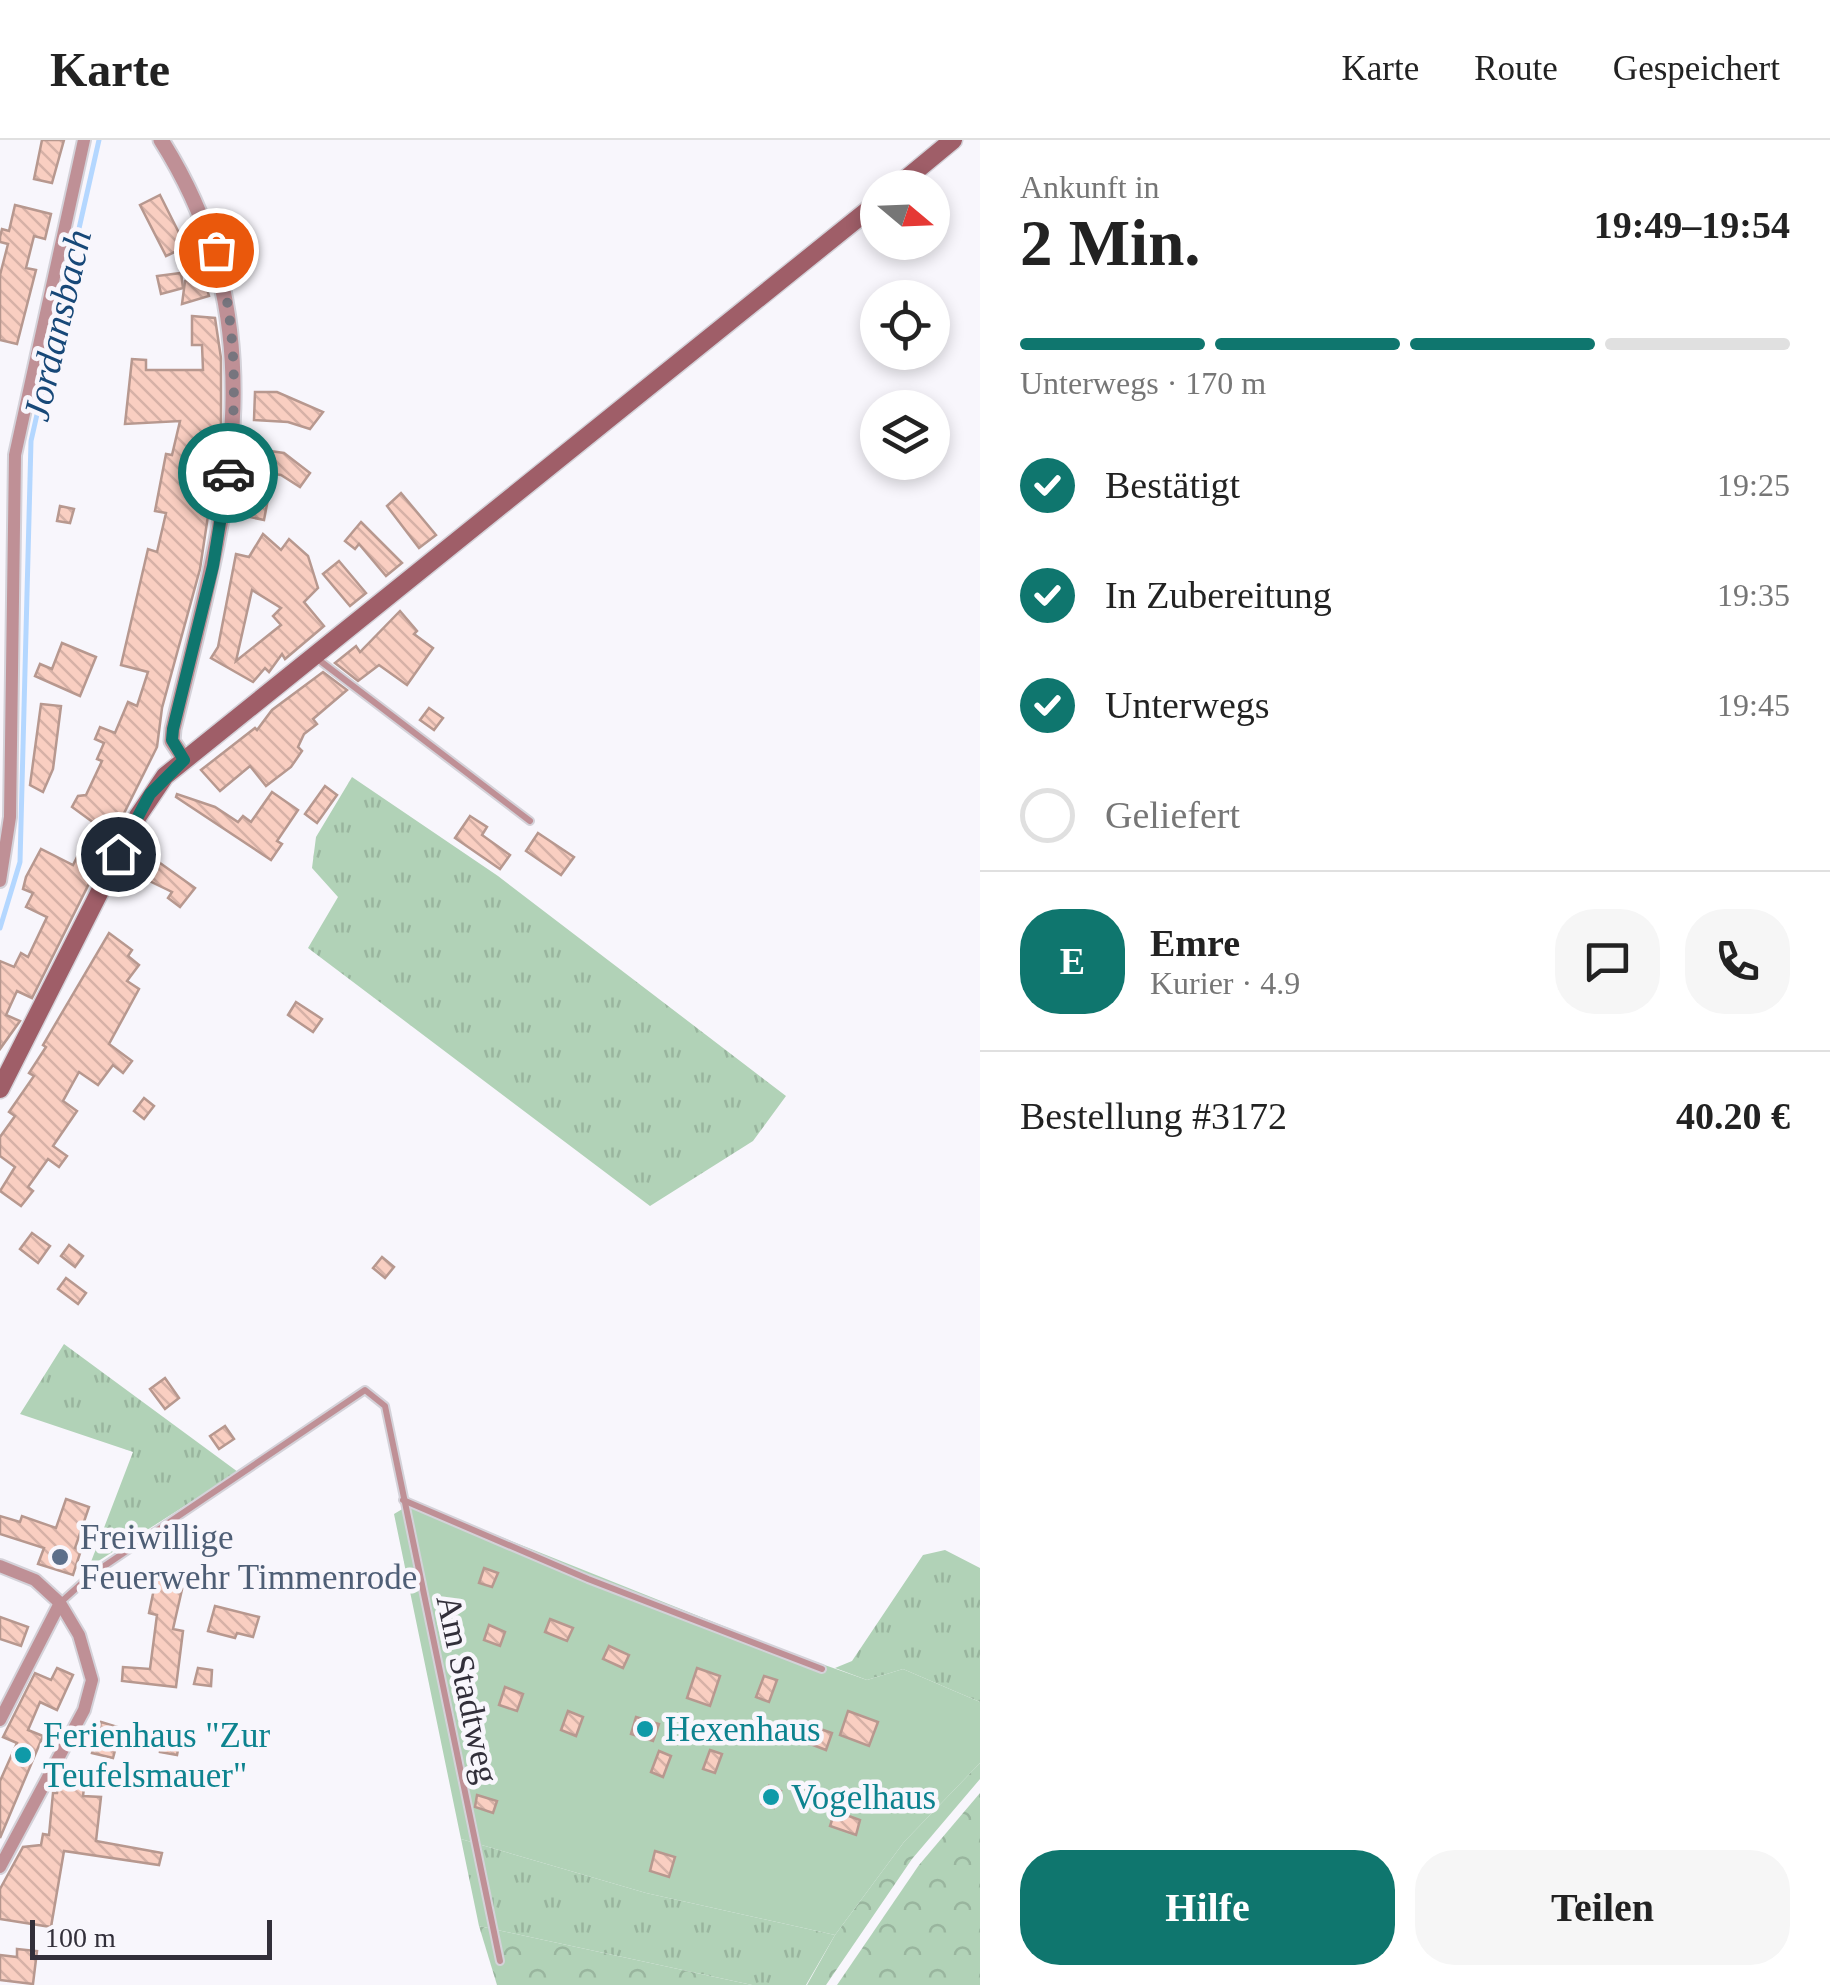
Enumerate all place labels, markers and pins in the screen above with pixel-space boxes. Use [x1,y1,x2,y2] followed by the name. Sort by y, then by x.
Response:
[174,208,259,293] pin
[76,812,161,897] pin
[80,1518,417,1597] place label: Freiwillige Feuerwehr Timmenrode
[49,1546,71,1568] marker: Freiwillige Feuerwehr Timmenrode
[665,1710,821,1749] place label: Hexenhaus
[43,1716,270,1795] place label: Ferienhaus "Zur Teufelsmauer"
[634,1718,656,1740] marker: Hexenhaus
[12,1744,34,1766] marker: Ferienhaus "Zur Teufelsmauer"
[791,1778,936,1817] place label: Vogelhaus
[760,1786,782,1808] marker: Vogelhaus

